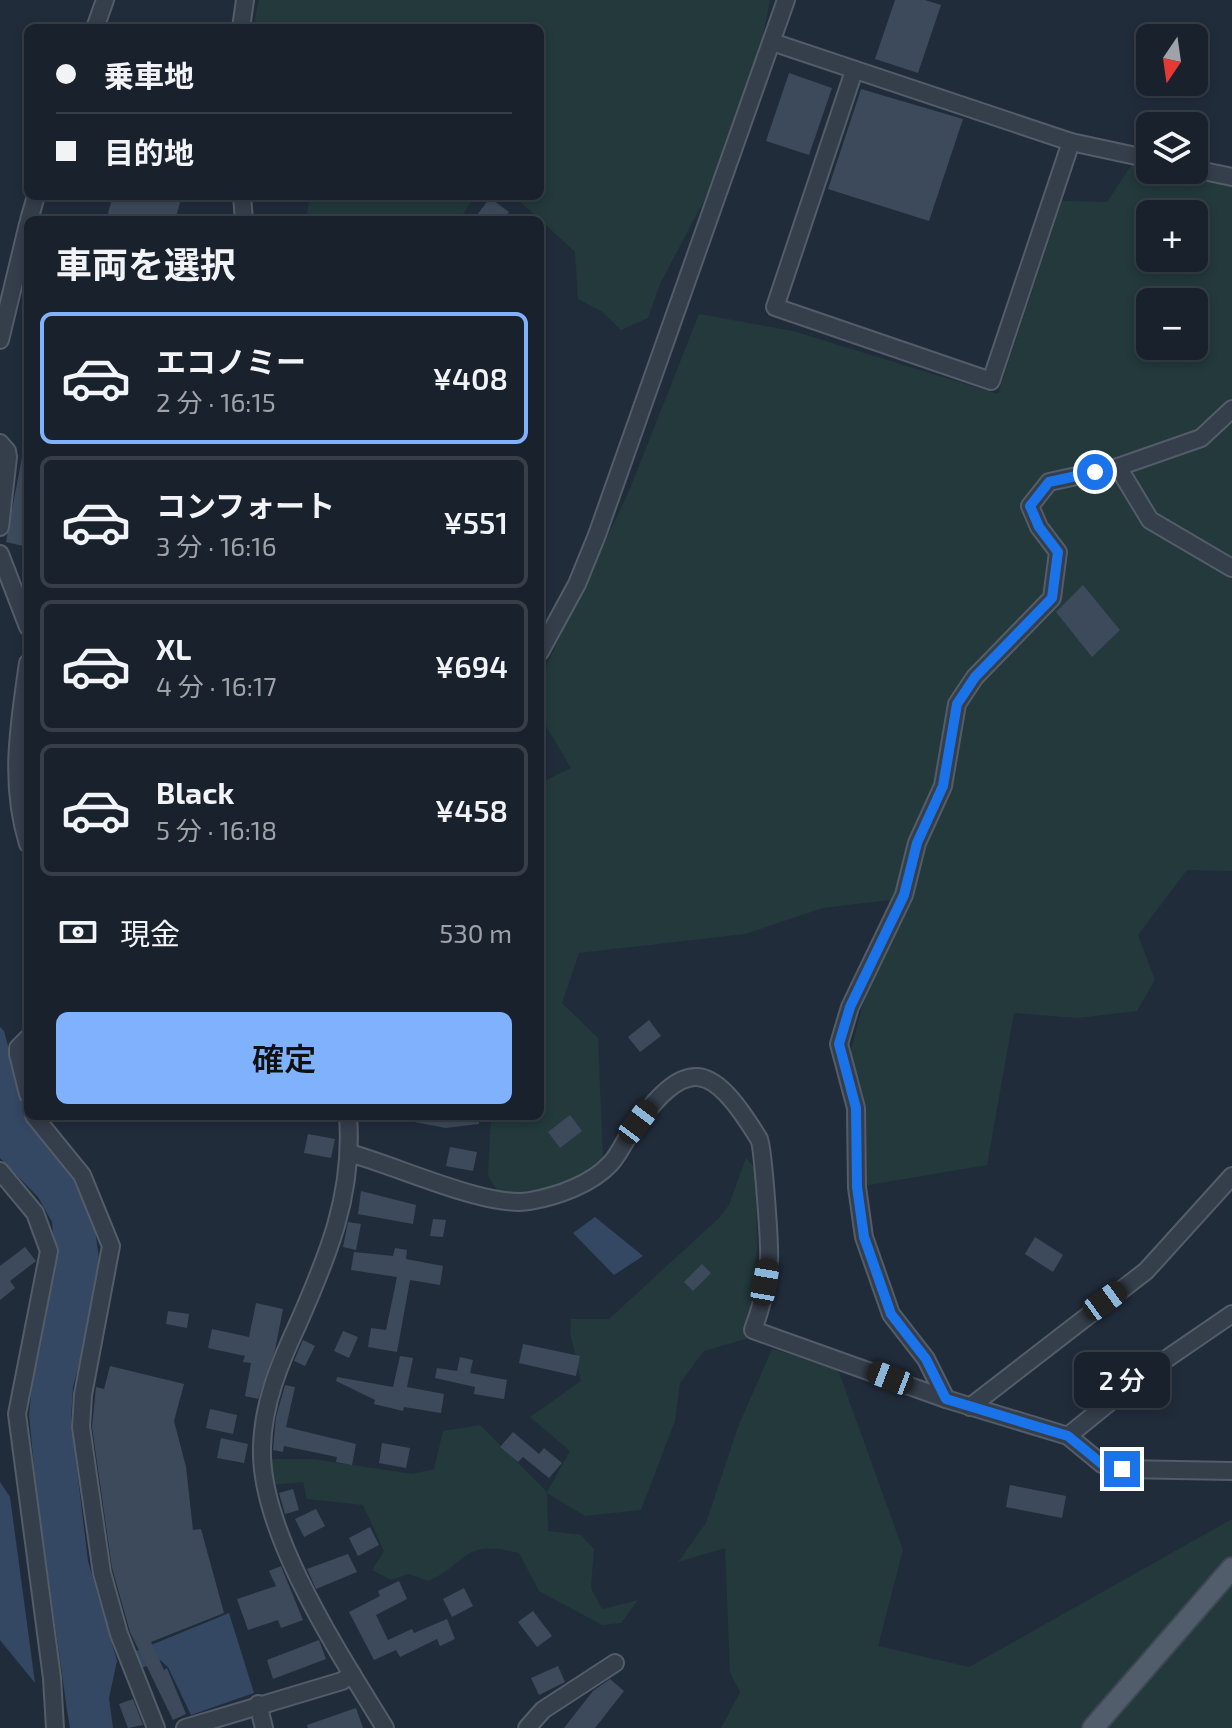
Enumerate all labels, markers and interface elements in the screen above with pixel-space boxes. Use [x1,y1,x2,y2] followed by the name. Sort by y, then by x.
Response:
[1136,24,1208,96] north arrow
[1136,24,1208,360] map controls
[104,57,194,93] text: 乗車地
[1136,112,1208,184] button: layers
[104,134,194,170] text: 目的地
[1136,200,1208,272] button: +
[56,242,236,285] text: 車両を選択
[1136,288,1208,360] button: −
[60,342,132,414] icon: car
[156,343,306,379] text: エコノミー
[433,360,508,396] text: ¥408
[156,386,276,417] text: 2 分 · 16:15
[1077,454,1113,490] route start
[60,486,132,558] icon: car
[156,487,335,523] text: コンフォート
[443,504,508,540] text: ¥551
[156,530,277,561] text: 3 分 · 16:16
[60,630,132,702] icon: car
[156,630,191,666] text: XL
[435,648,508,684] text: ¥694
[156,670,277,701] text: 4 分 · 16:17
[60,774,132,846] icon: car
[156,774,234,810] text: Black
[435,792,508,828] text: ¥458
[156,814,277,845] text: 5 分 · 16:18
[56,910,100,954] icon: cash
[120,915,180,951] text: 現金
[439,917,512,948] text: 530 m
[56,1012,512,1104] button: 確定
[614,1096,662,1148] car
[749,1256,781,1308] car
[1079,1277,1131,1325] car
[1074,1353,1170,1409] callout: 2 分
[863,1358,917,1398] car
[1099,1364,1145,1395] text: 2 分
[1104,1451,1140,1487] route end

